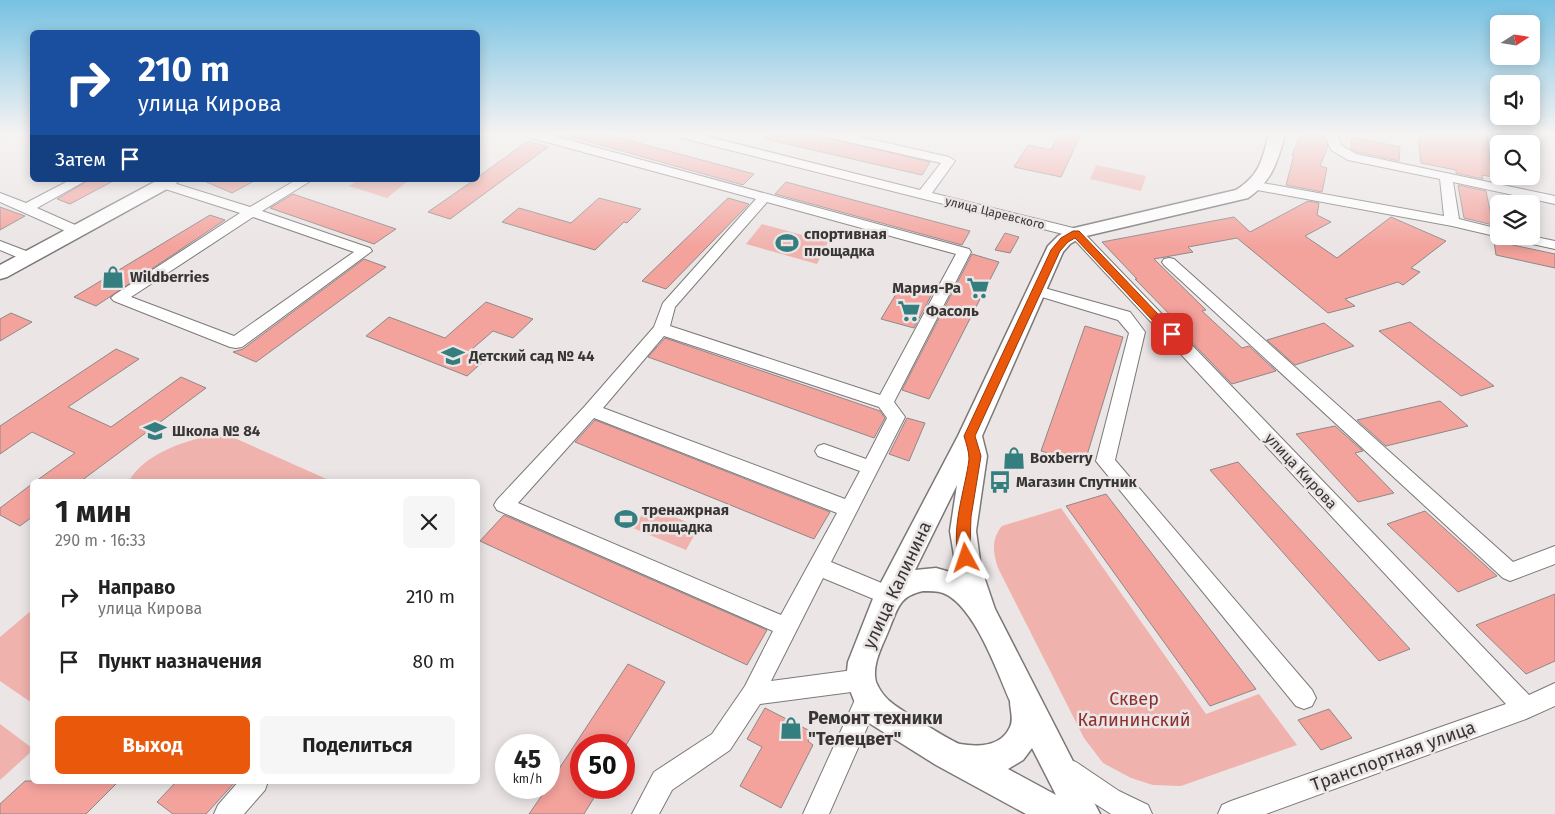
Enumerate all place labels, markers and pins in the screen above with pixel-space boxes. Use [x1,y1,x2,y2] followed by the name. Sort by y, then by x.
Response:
[804,225,887,260] place label: спортивная площадка
[774,230,800,256] sports icon: спортивная площадка
[100,264,126,290] shop icon: Wildberries
[130,268,209,286] place label: Wildberries
[965,275,991,301] supermarket icon: Мария-Ра
[892,279,961,297] place label: Мария-Ра
[896,298,922,324] supermarket icon: Фасоль
[926,302,979,320] place label: Фасоль
[1151,313,1193,355] pin
[440,343,466,369] school or university icon: Детский сад № 44
[468,347,595,365] place label: Детский сад № 44
[142,418,168,444] school or university icon: Школа № 84
[172,422,261,440] place label: Школа № 84
[1001,445,1027,471] shop icon: Boxberry
[1030,449,1093,467] place label: Boxberry
[987,469,1013,495] bus stop icon: Магазин Спутник
[1016,473,1138,491] place label: Магазин Спутник
[642,501,729,536] place label: тренажрная площадка
[613,506,639,532] sports icon: тренажрная площадка
[808,707,943,750] place label: Ремонт техники "Телецвет"
[778,715,804,741] shop icon: Ремонт техники "Телецвет"

